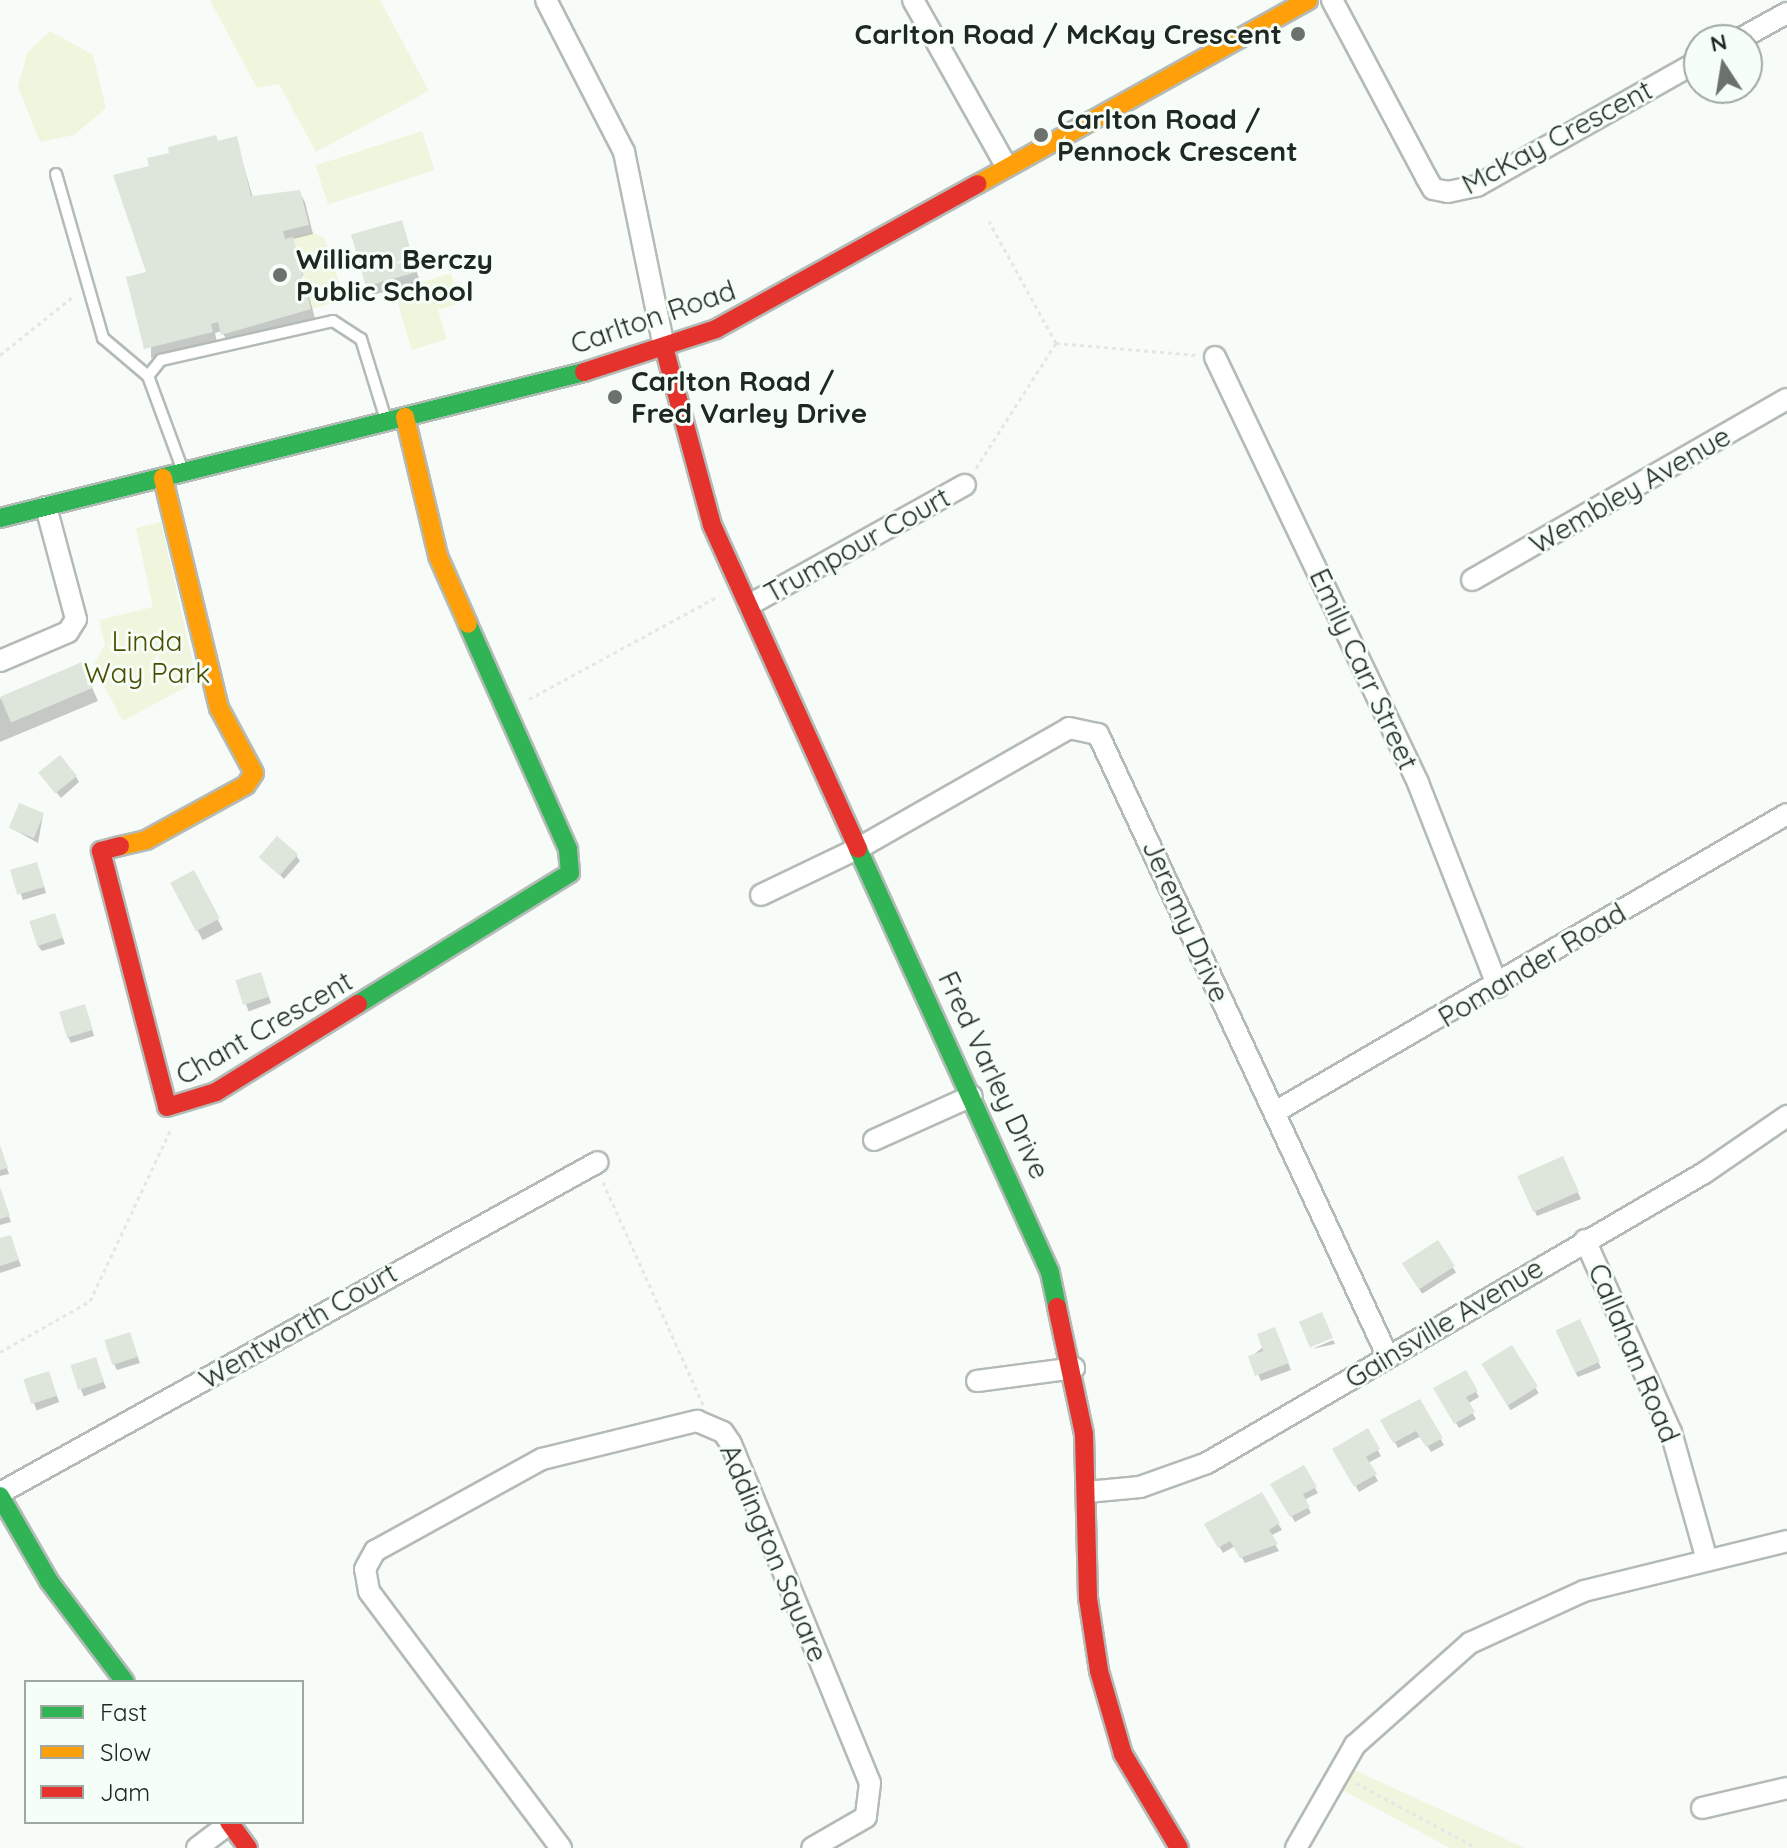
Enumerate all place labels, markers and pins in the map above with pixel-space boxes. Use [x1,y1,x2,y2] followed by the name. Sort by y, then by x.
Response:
[855,17,1282,51] place label: Carlton Road / McKay Crescent
[1289,25,1307,43] marker: Carlton Road / McKay Crescent
[1057,102,1298,168] place label: Carlton Road / Pennock Crescent
[1032,126,1050,144] marker: Carlton Road / Pennock Crescent
[296,242,493,308] place label: William Berczy Public School
[271,266,289,284] marker: William Berczy Public School
[631,364,867,430] place label: Carlton Road / Fred Varley Drive
[606,388,624,406] marker: Carlton Road / Fred Varley Drive

